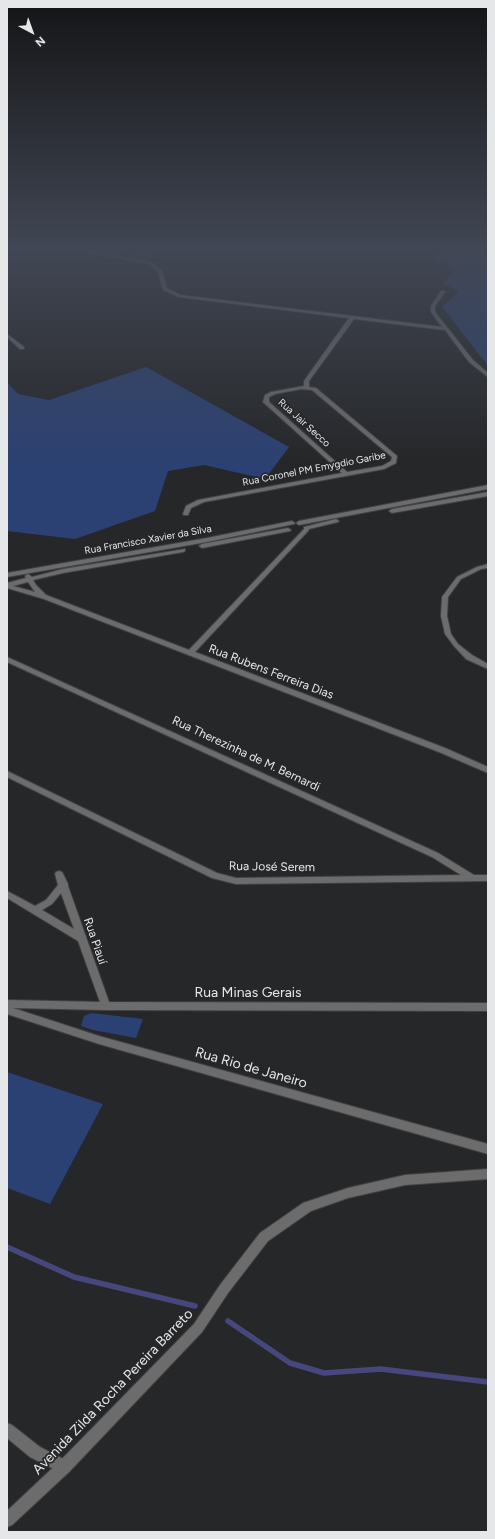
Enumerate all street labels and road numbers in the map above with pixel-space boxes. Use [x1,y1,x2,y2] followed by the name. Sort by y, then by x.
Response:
[275,396,333,450] street label: Rua Jair Secco
[241,449,387,489] street label: Rua Coronel PM Emygdio Garibe
[83,523,213,557] street label: Rua Francisco Xavier da Silva
[206,642,336,702] street label: Rua Rubens Ferreira Dias
[170,713,322,795] street label: Rua Therezinha de M. Bernardi
[229,859,315,875] street label: Rua José Serem
[80,916,110,966] street label: Rua Piauí
[194,985,302,1001] street label: Rua Minas Gerais
[193,1044,309,1092] street label: Rua Rio de Janeiro
[29,1306,197,1478] street label: Avenida Zilda Rocha Pereira Barreto

